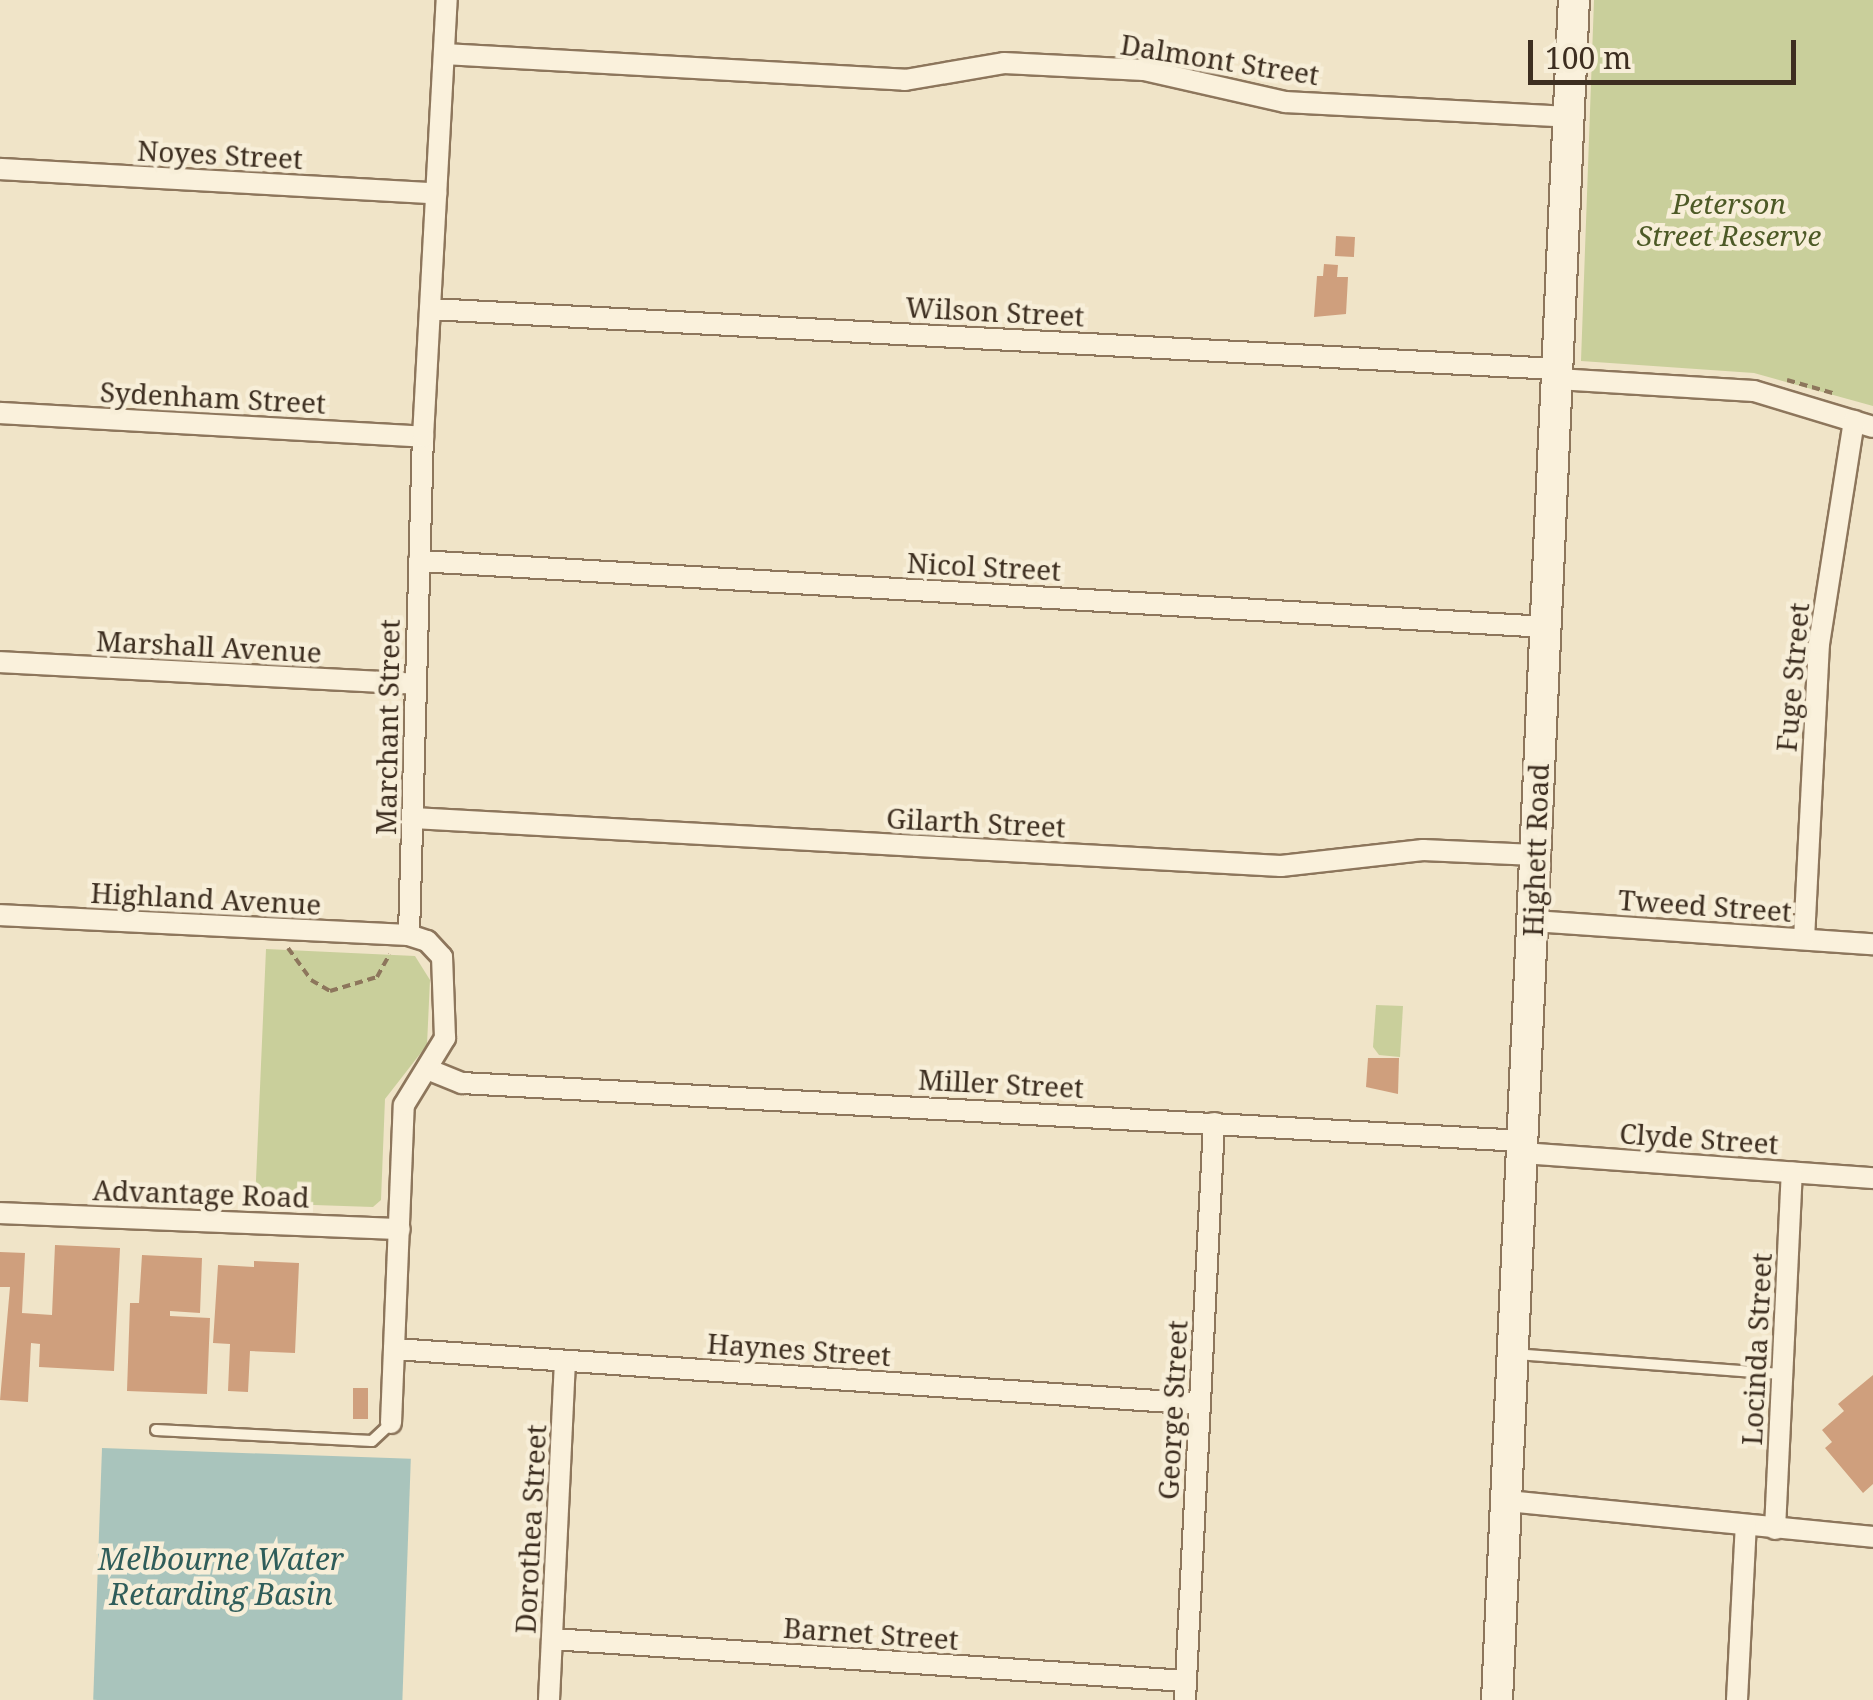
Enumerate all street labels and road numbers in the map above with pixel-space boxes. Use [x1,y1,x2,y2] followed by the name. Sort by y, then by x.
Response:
[1118,27,1322,91] street label: Dalmont Street
[136,133,304,175] street label: Noyes Street
[905,290,1085,332] street label: Wilson Street
[99,374,327,420] street label: Sydenham Street
[906,545,1062,587] street label: Nicol Street
[1769,601,1815,753] street label: Fuge Street
[368,619,406,835] street label: Marchant Street
[95,623,323,669] street label: Marshall Avenue
[1515,763,1555,937] street label: Highett Road
[885,801,1067,843] street label: Gilarth Street
[90,875,322,921] street label: Highland Avenue
[1617,882,1793,928] street label: Tweed Street
[917,1062,1085,1104] street label: Miller Street
[1618,1116,1780,1160] street label: Clyde Street
[92,1172,310,1214] street label: Advantage Road
[1734,1252,1778,1446] street label: Locinda Street
[1151,1319,1193,1501] street label: George Street
[706,1326,892,1372] street label: Haynes Street
[508,1423,552,1635] street label: Dorothea Street
[782,1610,960,1656] street label: Barnet Street

